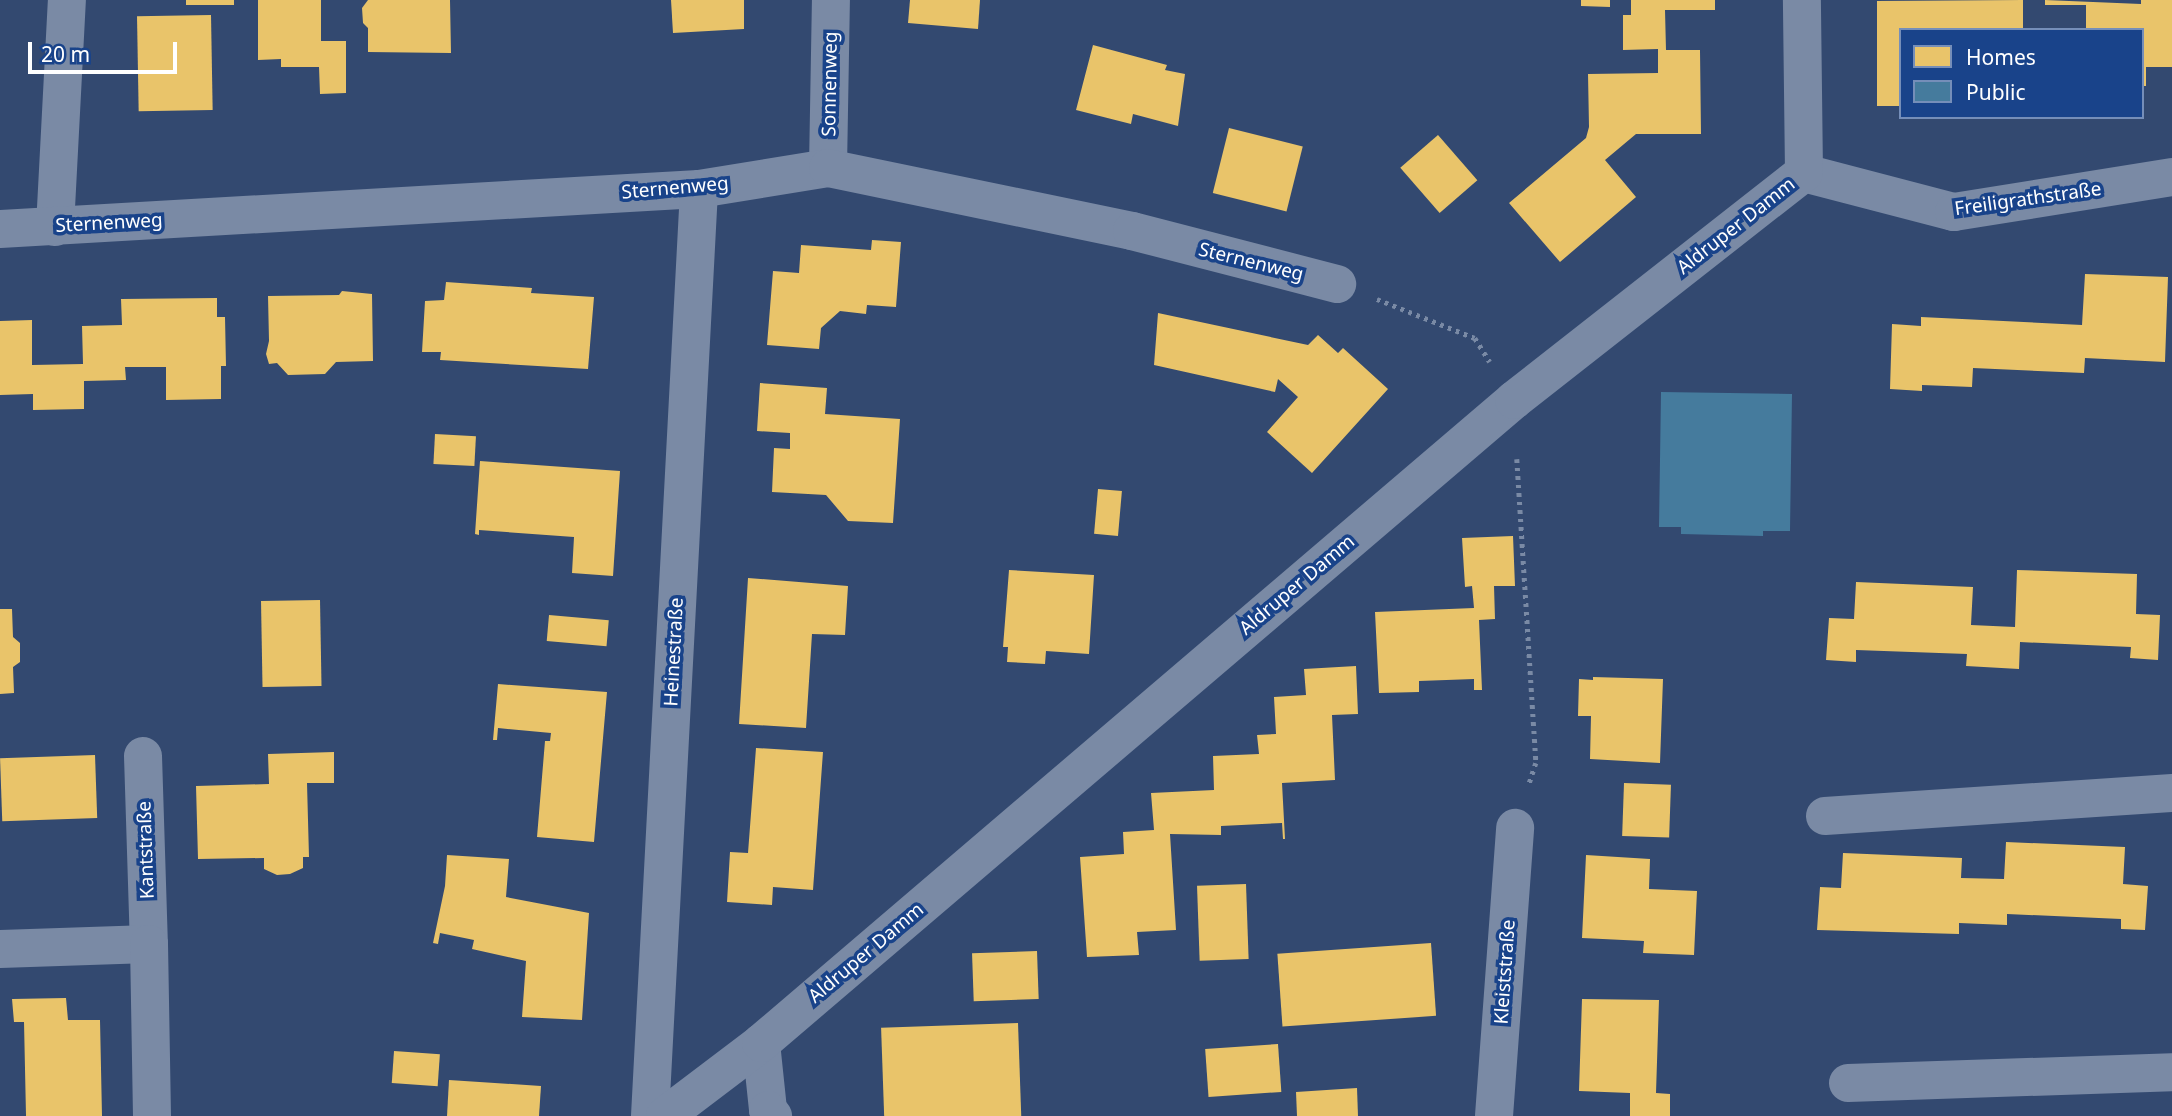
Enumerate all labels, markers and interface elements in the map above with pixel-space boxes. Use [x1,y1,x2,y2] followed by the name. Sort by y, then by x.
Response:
[32,28,180,72] scale bar
[1899,28,2144,119] legend
[818,31,842,137] street label: Sonnenweg
[41,40,90,68] text: 20 m
[1966,43,2036,71] text: Homes
[1966,78,2026,106] text: Public
[621,172,729,204] street label: Sternenweg
[1672,173,1800,279] street label: Aldruper Damm
[1953,177,2103,221] street label: Freiligrathstraße
[55,209,163,237] street label: Sternenweg
[1196,238,1306,286] street label: Sternenweg
[1235,530,1359,640] street label: Aldruper Damm
[660,597,688,707] street label: Heinestraße
[133,801,159,899] street label: Kantstraße
[804,898,928,1008] street label: Aldruper Damm
[1490,919,1520,1025] street label: Kleiststraße

